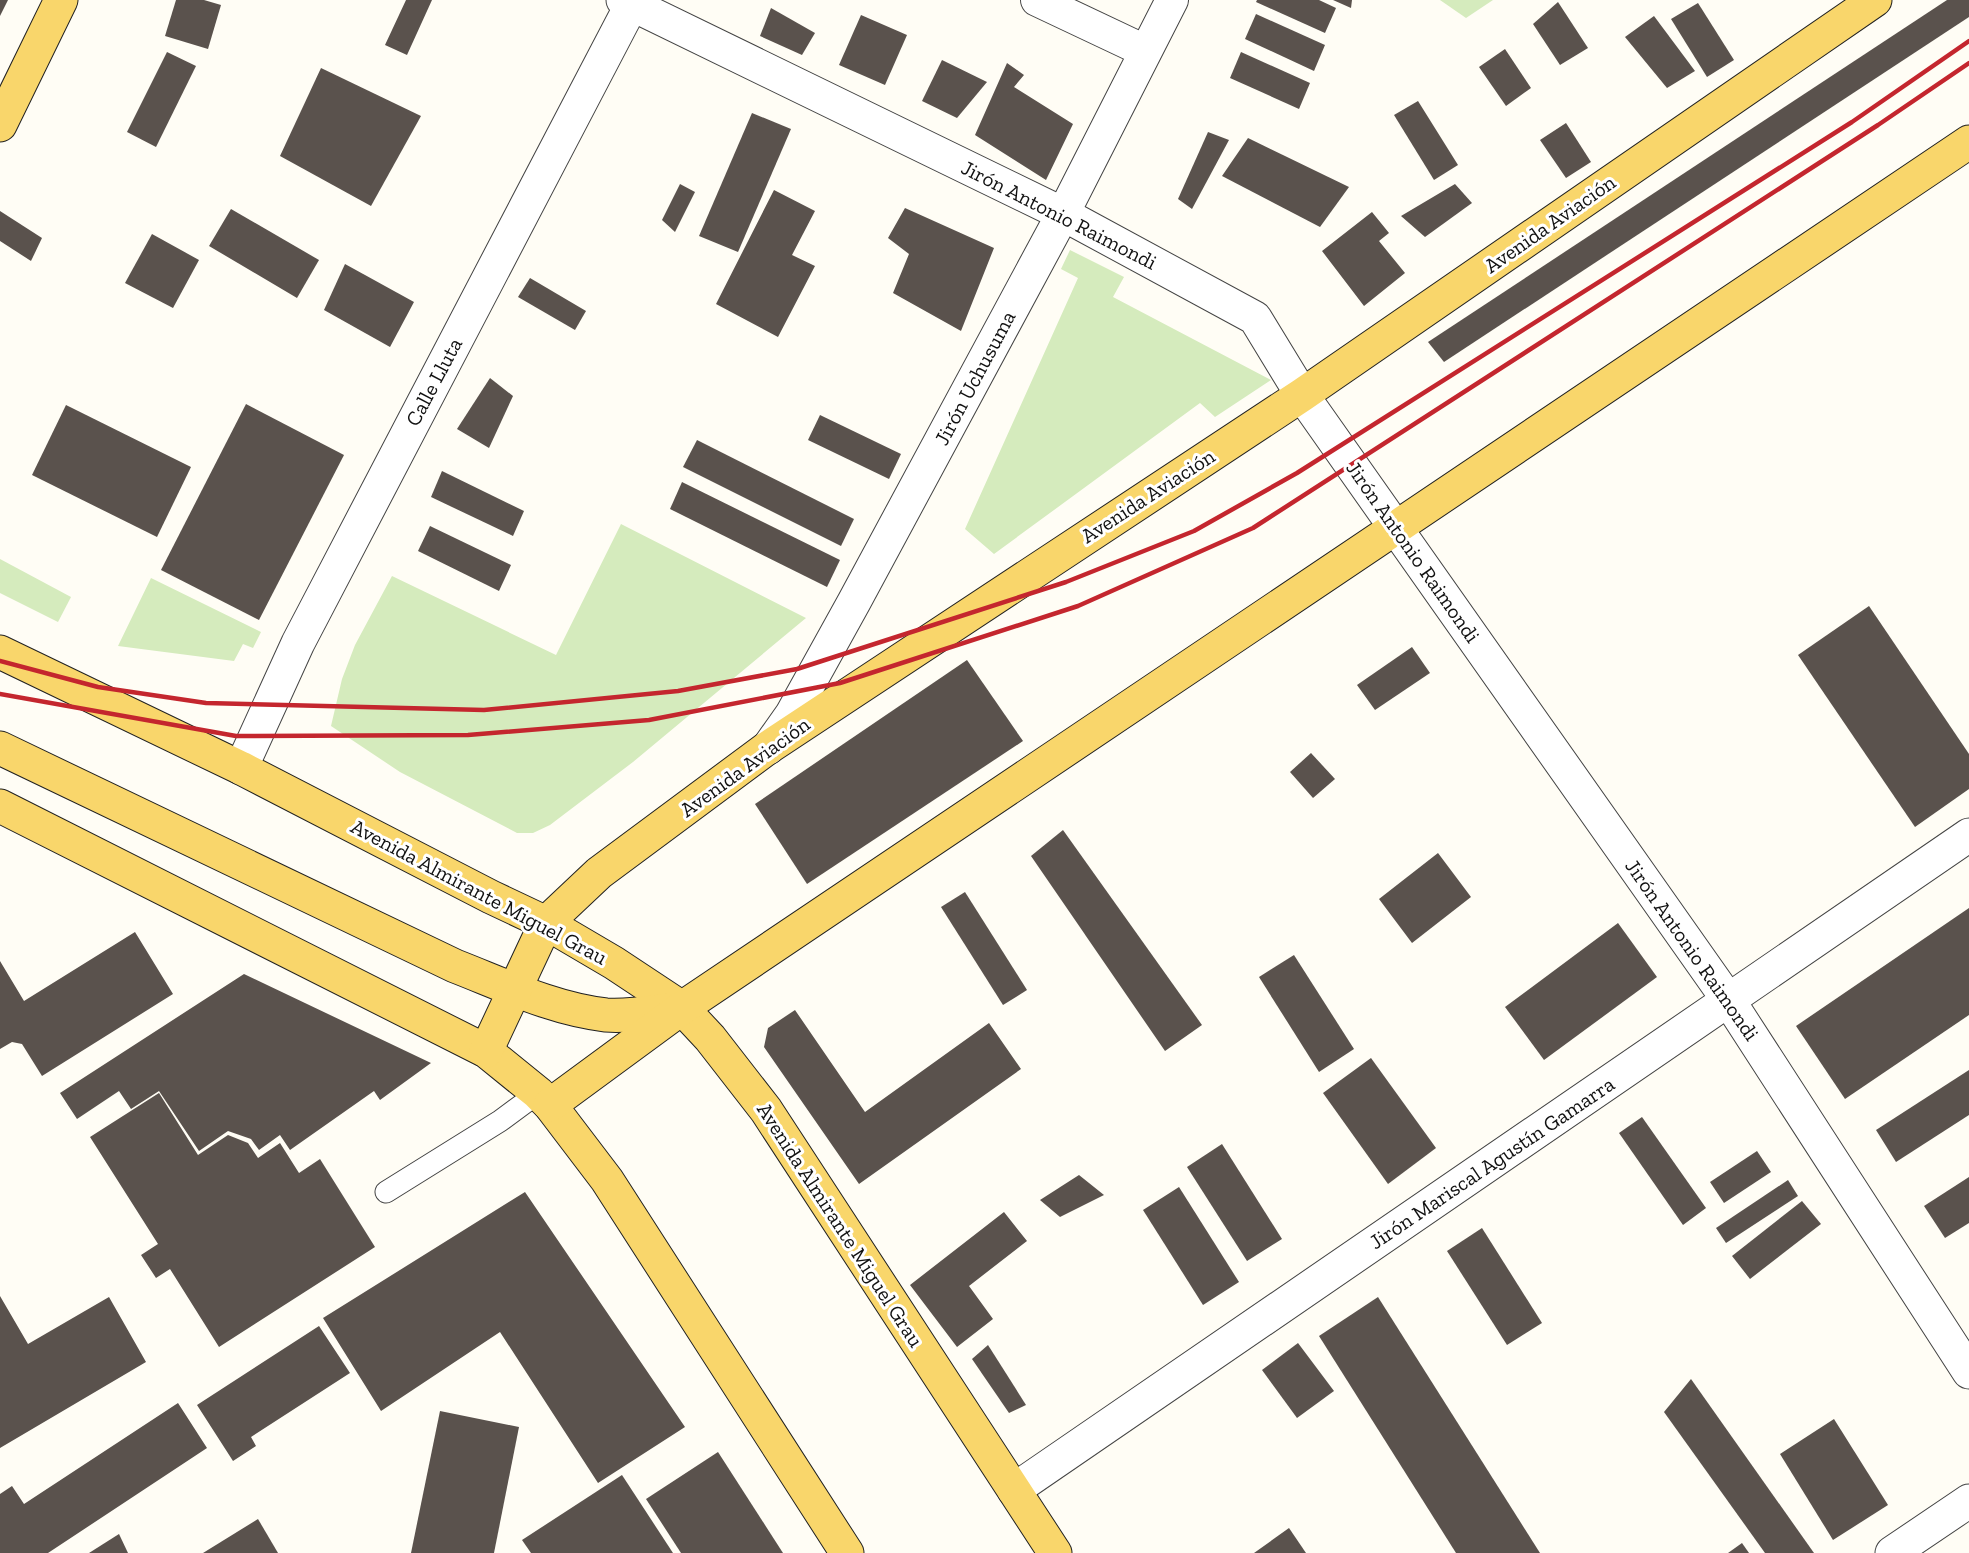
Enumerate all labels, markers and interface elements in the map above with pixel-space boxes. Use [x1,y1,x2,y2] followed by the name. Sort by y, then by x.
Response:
[957,154,1161,275] street label: Jirón Antonio Raimondi
[1479,169,1620,278] street label: Avenida Aviación
[929,306,1020,449] street label: Jirón Uchusuma
[400,333,467,430] street label: Calle Lluta
[1076,443,1219,548] street label: Avenida Aviación
[1341,456,1486,647] street label: Jirón Antonio Raimondi
[675,711,814,822] street label: Avenida Aviación
[347,813,612,970] street label: Avenida Almirante Miguel Grau
[1620,854,1765,1045] street label: Jirón Antonio Raimondi
[1364,1071,1619,1254] street label: Jirón Mariscal Agustín Gamarra
[752,1098,929,1352] street label: Avenida Almirante Miguel Grau

